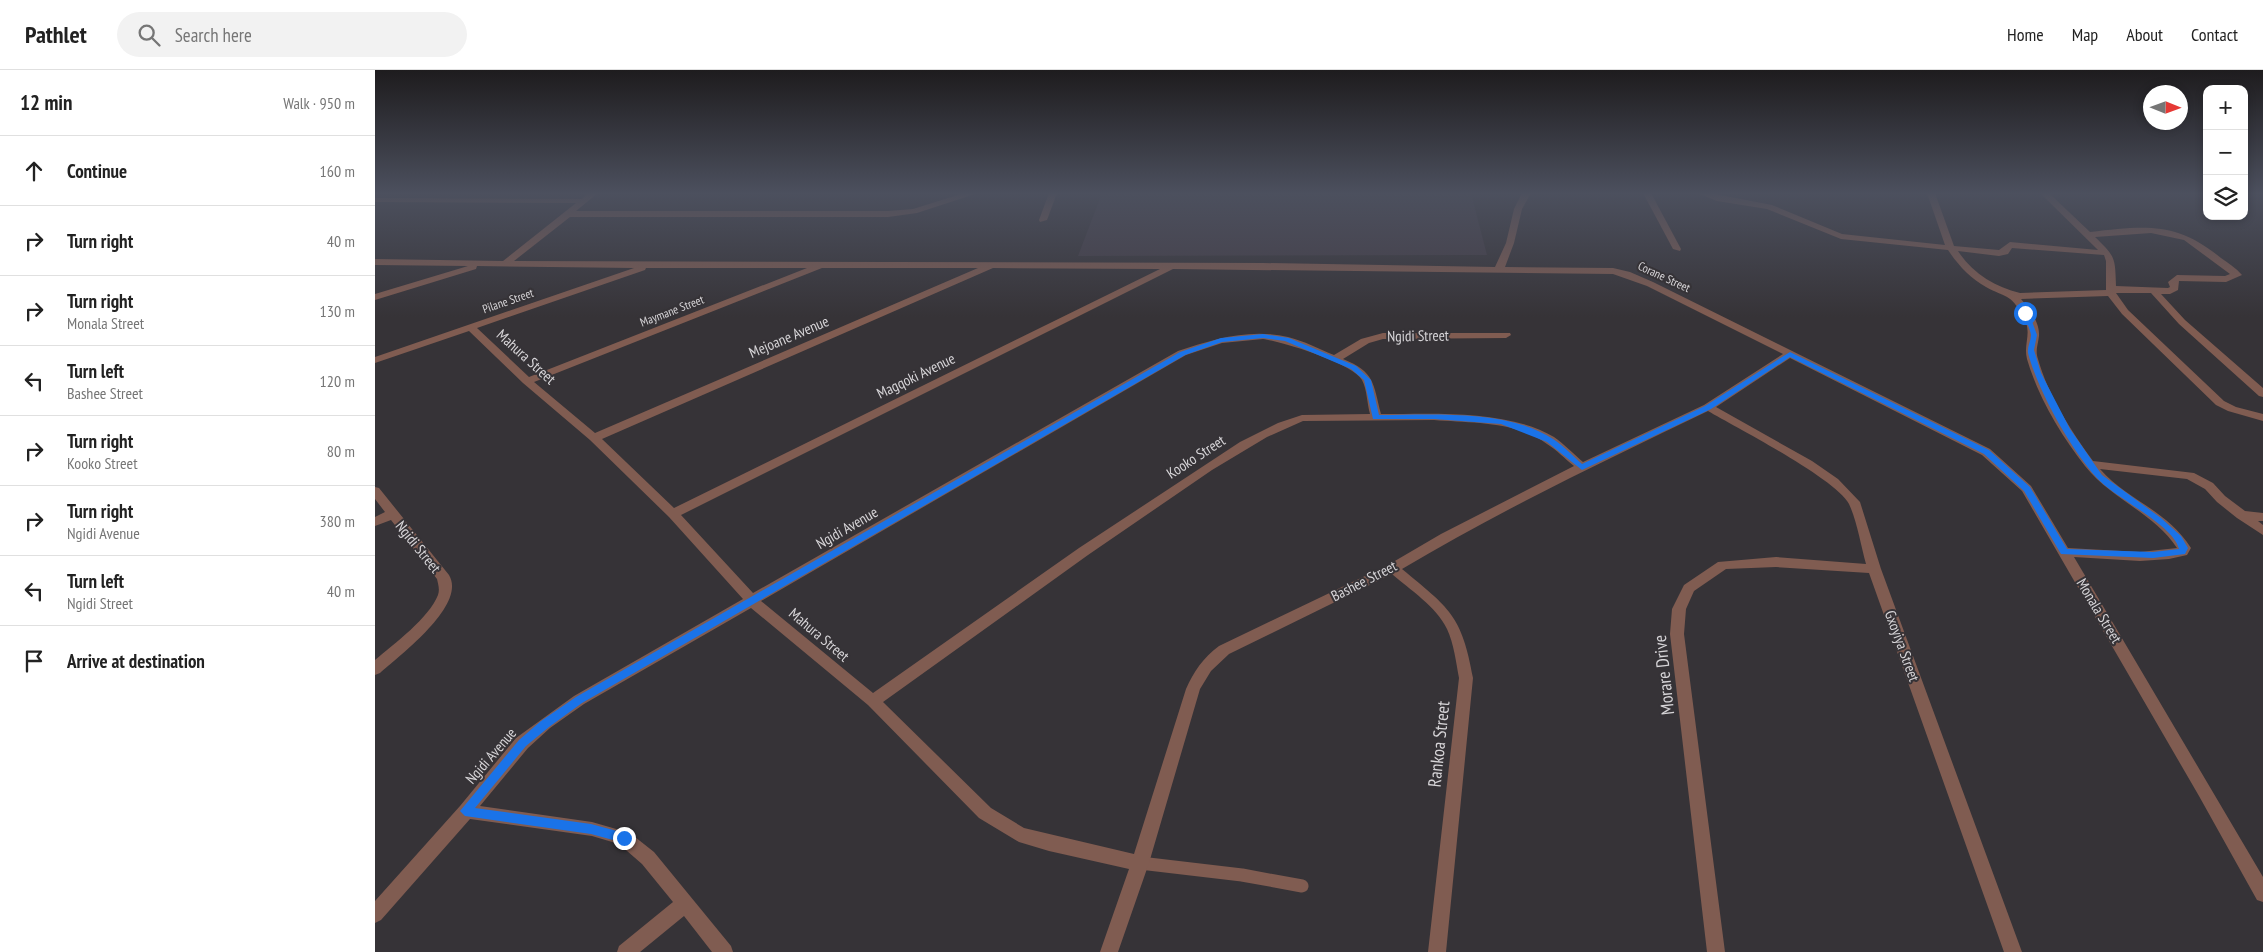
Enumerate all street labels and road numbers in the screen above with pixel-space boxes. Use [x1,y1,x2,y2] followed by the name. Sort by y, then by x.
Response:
[1636,258,1693,295] street label: Corane Street
[480,285,536,316] street label: Pilane Street
[638,291,707,330] street label: Maymane Street
[746,311,832,362] street label: Mejoane Avenue
[493,325,560,388] street label: Mahura Street
[1387,325,1449,346] street label: Ngidi Street
[874,348,958,403] street label: Magqoki Avenue
[1163,431,1229,483] street label: Kooko Street
[812,502,881,553] street label: Ngidi Avenue
[392,517,445,577] street label: Ngidi Street
[1328,556,1400,605] street label: Bashee Street
[2073,575,2126,647] street label: Monala Street
[785,604,853,665] street label: Mahura Street
[1881,608,1924,684] street label: Gxoyiya Street
[1648,634,1679,716] street label: Morare Drive
[1423,700,1454,788] street label: Rankoa Street
[461,724,520,788] street label: Ngidi Avenue

